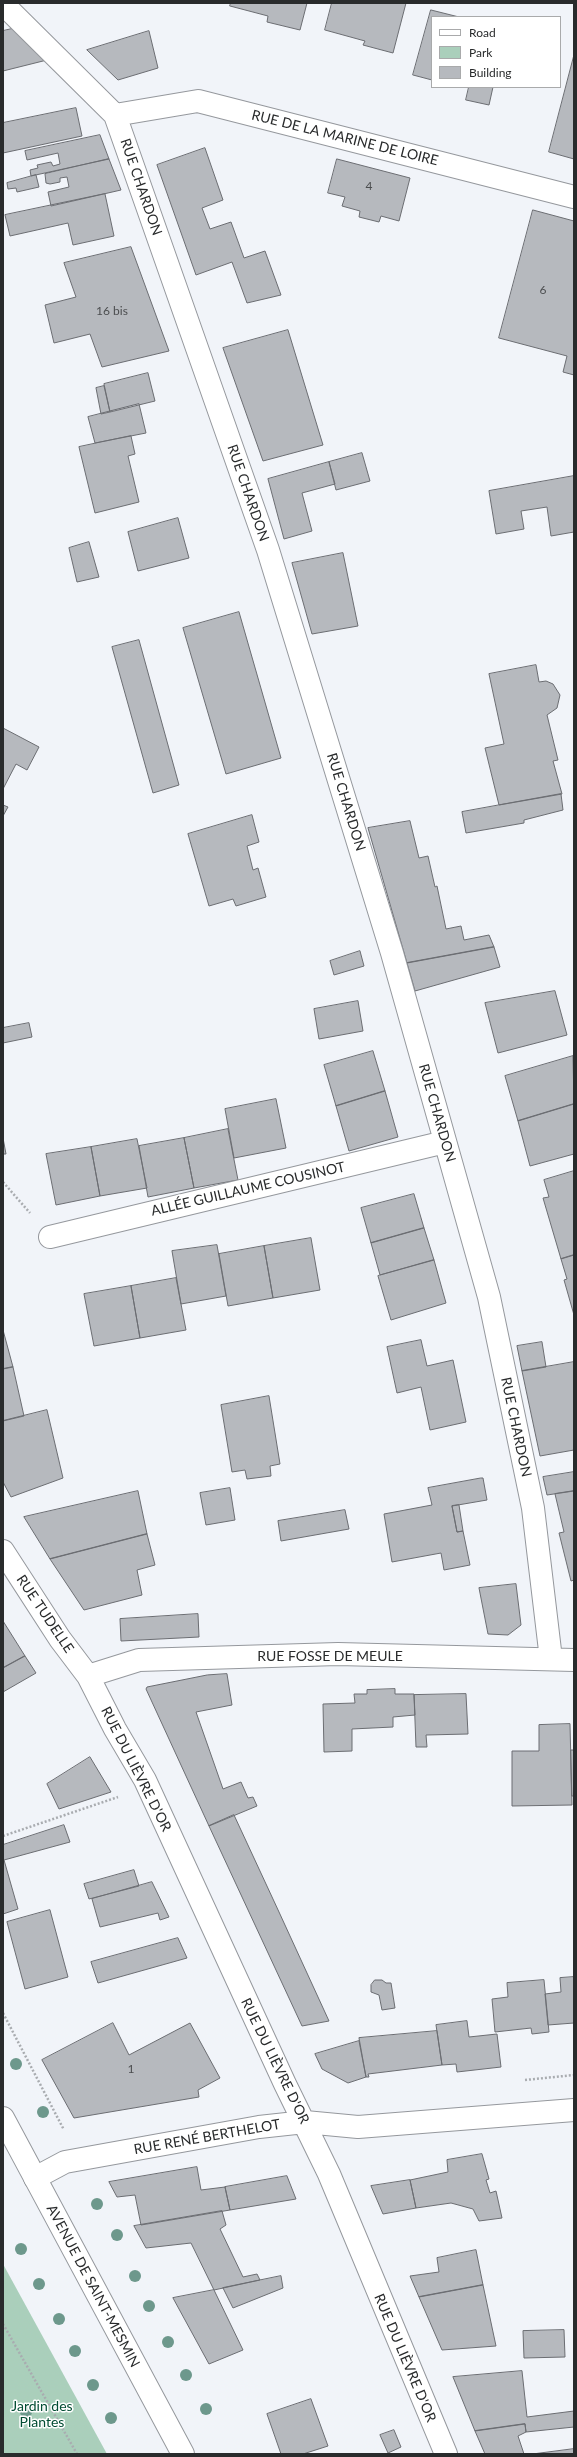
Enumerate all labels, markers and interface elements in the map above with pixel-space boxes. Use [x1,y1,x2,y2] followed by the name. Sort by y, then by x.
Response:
[431,16,561,88] legend
[469,25,496,40] text: Road
[469,45,492,60] text: Park
[469,65,512,80] text: Building
[250,107,440,169] street label: RUE DE LA MARINE DE LOIRE
[117,136,165,238] street label: RUE CHARDON
[366,179,372,193] house number: 4
[540,283,546,297] house number: 6
[96,304,128,318] house number: 16 bis
[224,442,272,544] street label: RUE CHARDON
[323,751,369,853] street label: RUE CHARDON
[415,1062,459,1164] street label: RUE CHARDON
[149,1158,347,1220] street label: ALLÉE GUILLAUME COUSINOT
[497,1376,535,1478] street label: RUE CHARDON
[13,1572,77,1656] street label: RUE TUDELLE
[257,1648,403,1664] street label: RUE FOSSE DE MEULE
[97,1704,175,1834] street label: RUE DU LIÈVRE D'OR
[237,1995,313,2127] street label: RUE DU LIÈVRE D'OR
[128,2062,134,2076] house number: 1
[133,2116,281,2158] street label: RUE RENÉ BERTHELOT
[43,2202,143,2370] street label: AVENUE DE SAINT-MESMIN
[370,2291,440,2425] street label: RUE DU LIÈVRE D'OR
[11,2398,73,2430] park label: Jardin des Plantes

